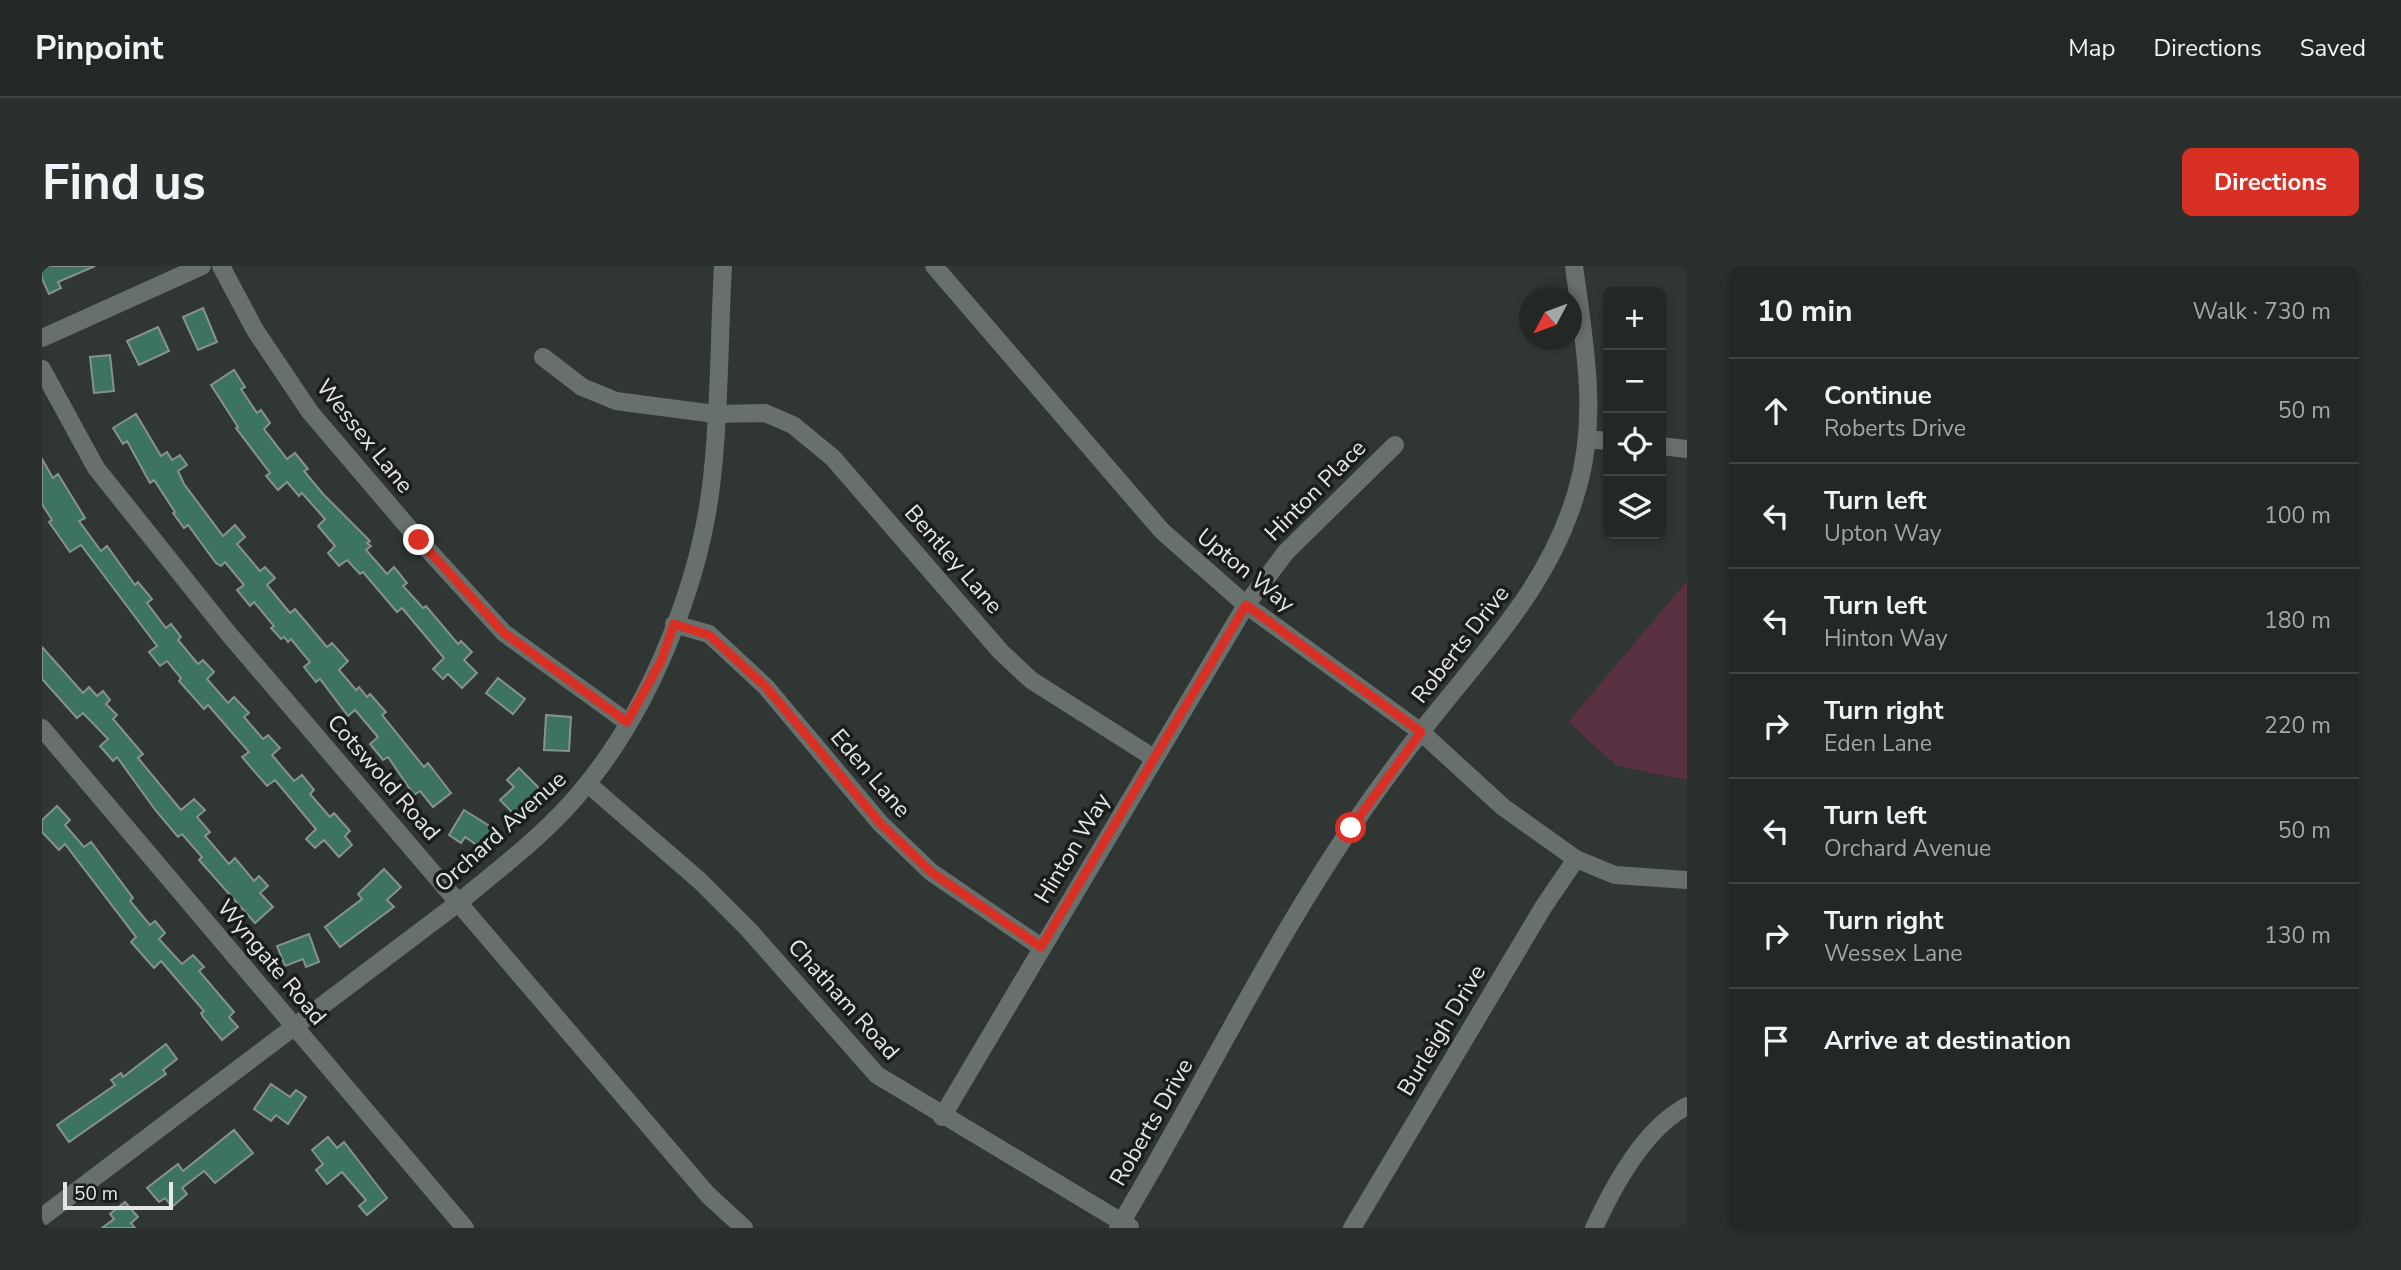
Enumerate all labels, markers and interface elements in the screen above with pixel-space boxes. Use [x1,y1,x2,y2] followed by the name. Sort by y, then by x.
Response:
[35,26,163,71] text: Pinpoint
[2068,32,2115,64] text: Map
[2153,32,2262,64] text: Directions
[2300,32,2366,64] text: Saved
[2182,148,2359,216] button: Directions
[42,149,206,216] text: Find us
[1519,287,1582,350] north arrow
[1603,287,1666,539] map controls
[1603,287,1666,350] button: +
[1757,291,1853,332] text: 10 min
[2192,296,2331,327] text: Walk · 730 m
[1603,350,1666,413] button: −
[309,373,420,500] street label: Wessex Lane
[1824,378,1932,413] text: Continue
[1757,392,1795,430] icon: ahead
[2278,395,2331,426] text: 50 m
[1603,413,1666,476] button: locate
[1824,413,1966,444] text: Roberts Drive
[1258,433,1373,548] street label: Hinton Place
[1603,476,1666,539] button: layers
[1824,483,1927,518] text: Turn left
[1757,497,1795,535] icon: left
[898,498,1010,621] street label: Bentley Lane
[2264,500,2331,531] text: 100 m
[1824,518,1942,549] text: Upton Way
[1190,521,1301,620] street label: Upton Way
[403,524,434,555] route end
[1404,579,1516,710] street label: Roberts Drive
[1824,588,1927,623] text: Turn left
[1757,602,1795,640] icon: left
[2264,605,2331,636] text: 180 m
[1824,623,1948,654] text: Hinton Way
[1824,693,1943,728] text: Turn right
[1757,707,1795,745] icon: right
[320,708,447,847] street label: Cotswold Road
[2264,710,2331,741] text: 220 m
[824,722,918,824] street label: Eden Lane
[1824,728,1932,759] text: Eden Lane
[428,764,573,899] street label: Orchard Avenue
[1027,787,1118,909] street label: Hinton Way
[1824,798,1927,833] text: Turn left
[1335,812,1366,843] route start
[1757,812,1795,850] icon: left
[2278,815,2331,846] text: 50 m
[1824,833,1991,864] text: Orchard Avenue
[210,893,333,1032] street label: Wyngate Road
[1824,903,1943,938] text: Turn right
[1757,917,1795,955] icon: right
[2264,920,2331,951] text: 130 m
[781,932,906,1067] street label: Chatham Road
[1824,938,1962,969] text: Wessex Lane
[1390,959,1493,1102] street label: Burleigh Drive
[1757,1022,1795,1060] icon: arrive
[1824,1023,2071,1058] text: Arrive at destination
[1103,1053,1200,1191] street label: Roberts Drive
[63,1179,173,1211] scale bar
[74,1181,118,1207] text: 50 m

